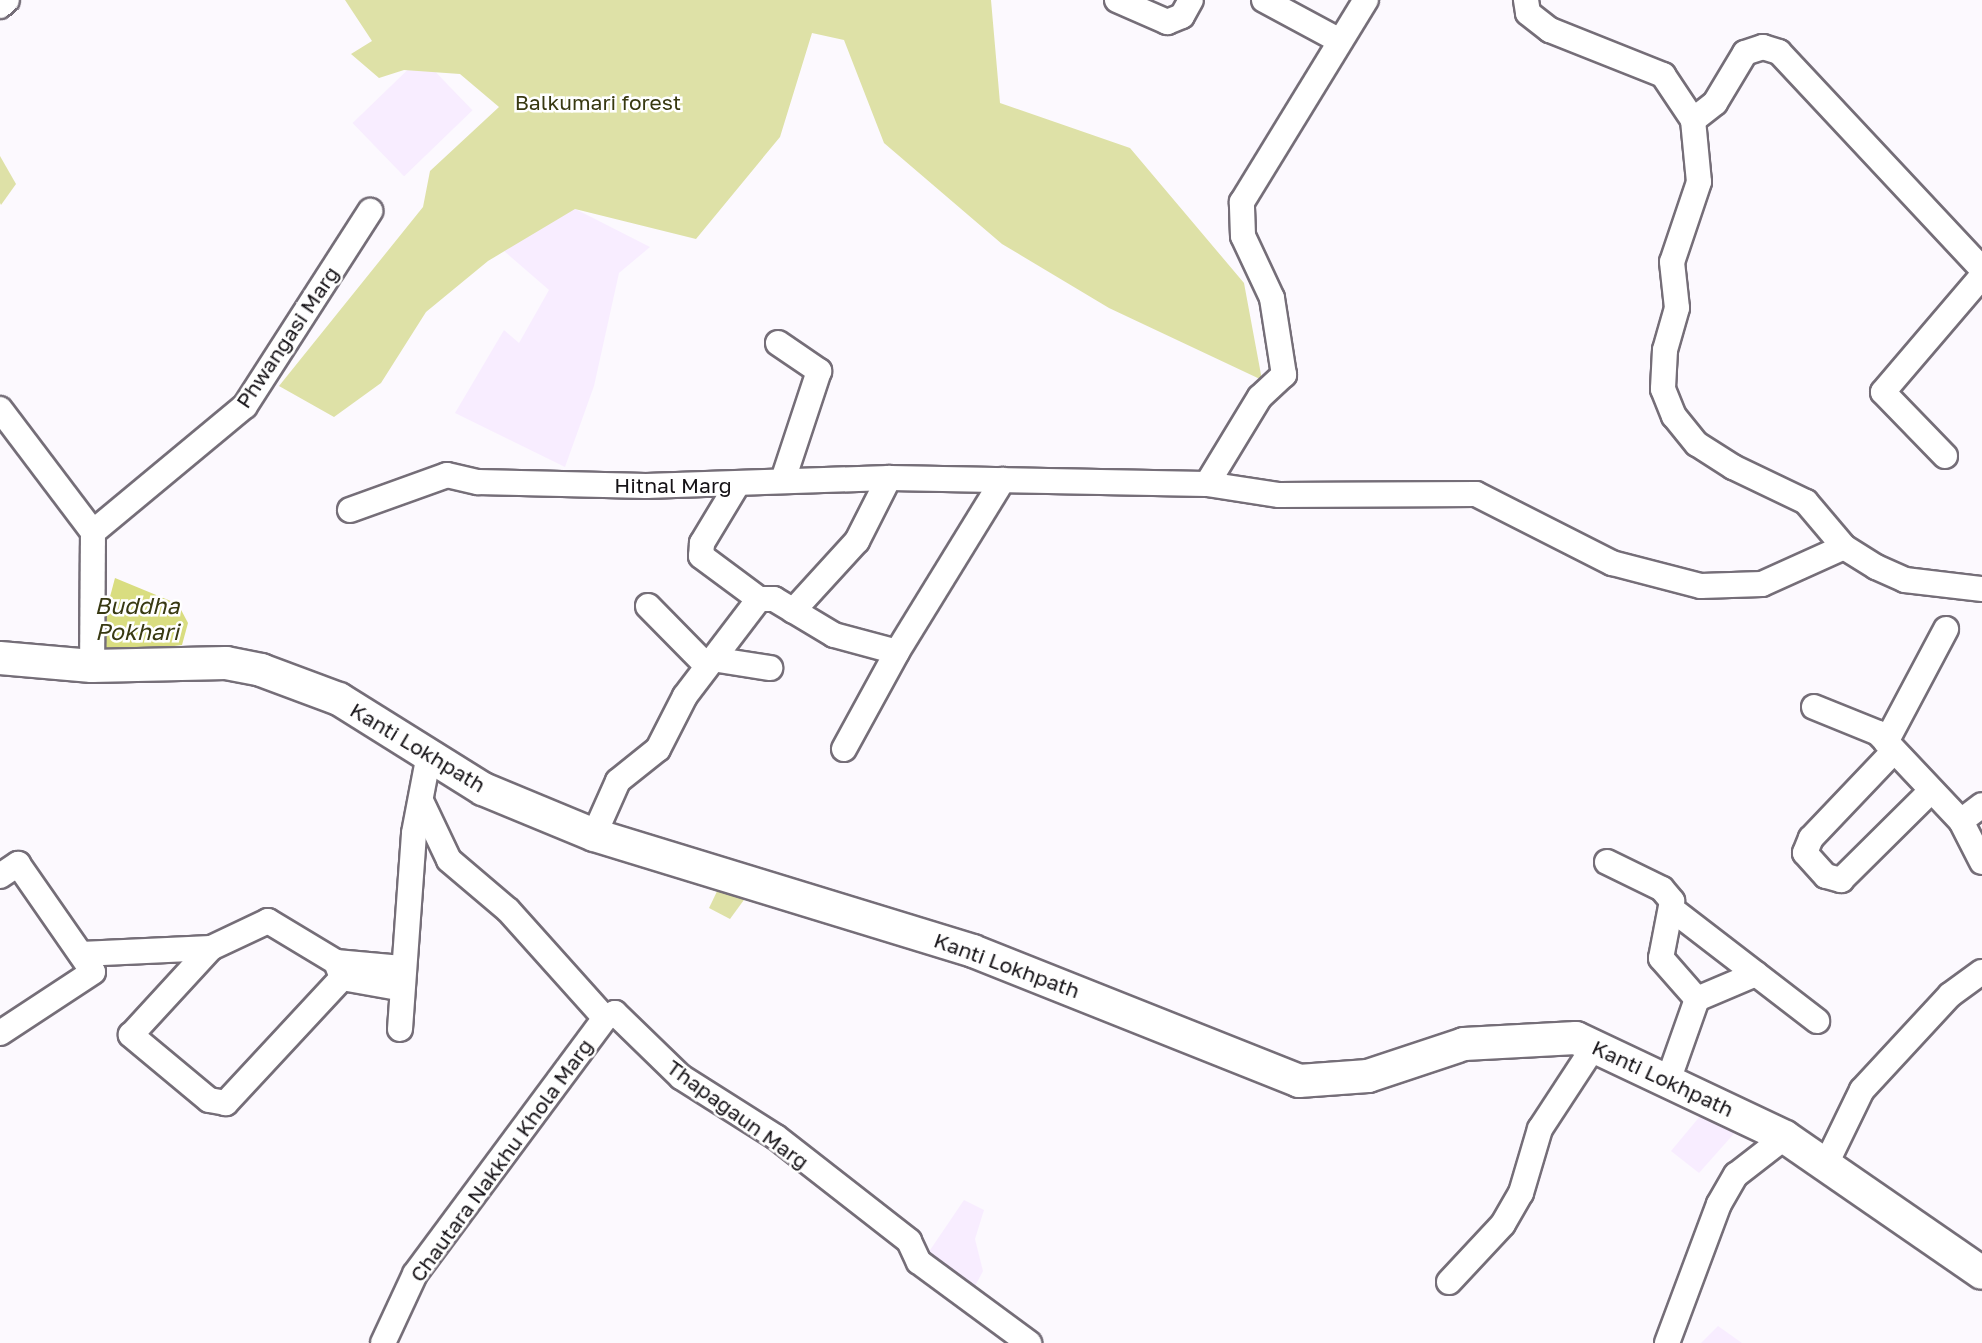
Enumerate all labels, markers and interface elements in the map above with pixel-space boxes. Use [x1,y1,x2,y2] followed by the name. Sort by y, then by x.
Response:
[515,89,681,115] park label: Balkumari forest
[230,261,344,413] street label: Phwangasi Marg
[614,472,732,498] street label: Hitnal Marg
[95,591,179,645] water label: Buddha Pokhari
[346,697,490,797] street label: Kanti Lokhpath
[931,927,1083,1003] street label: Kanti Lokhpath
[404,1034,598,1286] street label: Chautara Nakkhu Khola Marg
[1588,1034,1738,1122] street label: Kanti Lokhpath
[662,1054,814,1174] street label: Thapagaun Marg

